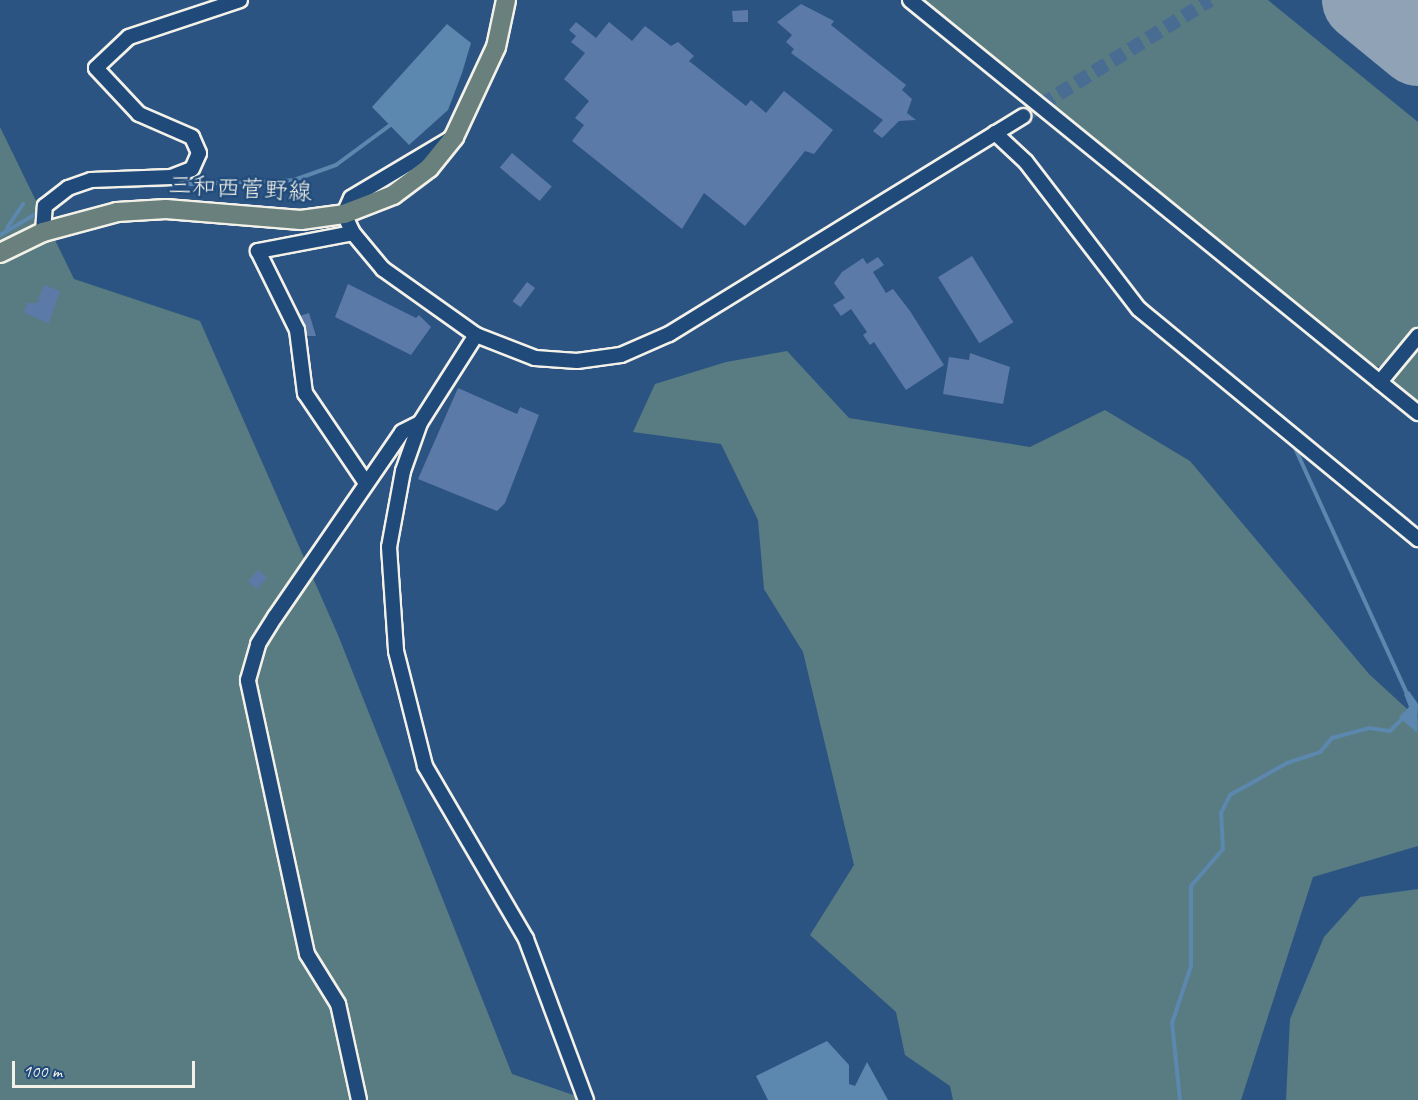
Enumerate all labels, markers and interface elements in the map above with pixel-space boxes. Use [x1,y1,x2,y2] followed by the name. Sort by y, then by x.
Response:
[167,171,313,207] street label: 三和西菅野線
[15,1049,198,1087] scale bar
[23,1060,62,1082] text: 100 m

